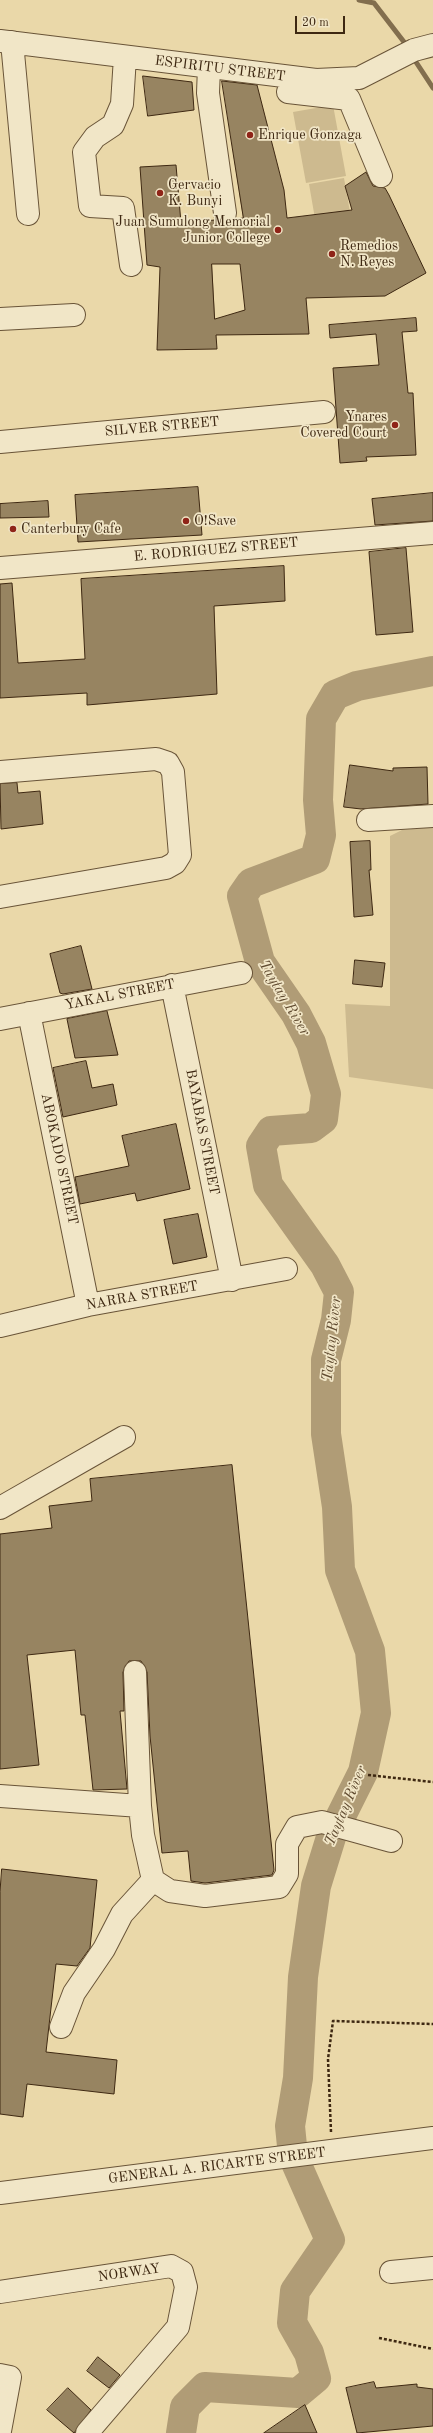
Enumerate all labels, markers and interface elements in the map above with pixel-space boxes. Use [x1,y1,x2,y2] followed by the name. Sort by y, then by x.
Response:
[297,8,347,34] scale bar
[302,17,329,29] text: 20 m
[154,53,286,85] street label: ESPIRITU STREET
[258,127,362,143] place label: Enrique Gonzaga
[245,130,255,140] marker: Enrique Gonzaga
[168,177,222,210] place label: Gervacio K. Bunyi
[155,188,165,198] marker: Gervacio K. Bunyi
[116,214,270,246] place label: Juan Sumulong Memorial Junior College
[273,225,283,235] marker: Juan Sumulong Memorial Junior College
[340,238,398,270] place label: Remedios N. Reyes
[327,249,337,259] marker: Remedios N. Reyes
[300,409,387,442] place label: Ynares Covered Court
[104,414,220,440] street label: SILVER STREET
[390,420,400,430] marker: Ynares Covered Court
[194,513,236,529] place label: O!Save
[181,516,191,526] marker: O!Save
[21,521,121,537] place label: Canterbury Cafe
[8,524,18,534] marker: Canterbury Cafe
[133,534,299,566] street label: E. RODRIGUEZ STREET
[254,957,314,1039] water label: Taytay River
[63,976,177,1014] street label: YAKAL STREET
[182,1068,222,1196] street label: BAYABAS STREET
[37,1092,81,1226] street label: ABOKADO STREET
[85,1278,199,1314] street label: NARRA STREET
[319,1296,345,1382] water label: Taytay River
[321,1763,371,1849] water label: Taytay River
[107,2144,327,2188] street label: GENERAL A. RICARTE STREET
[97,2260,161,2286] street label: NORWAY

